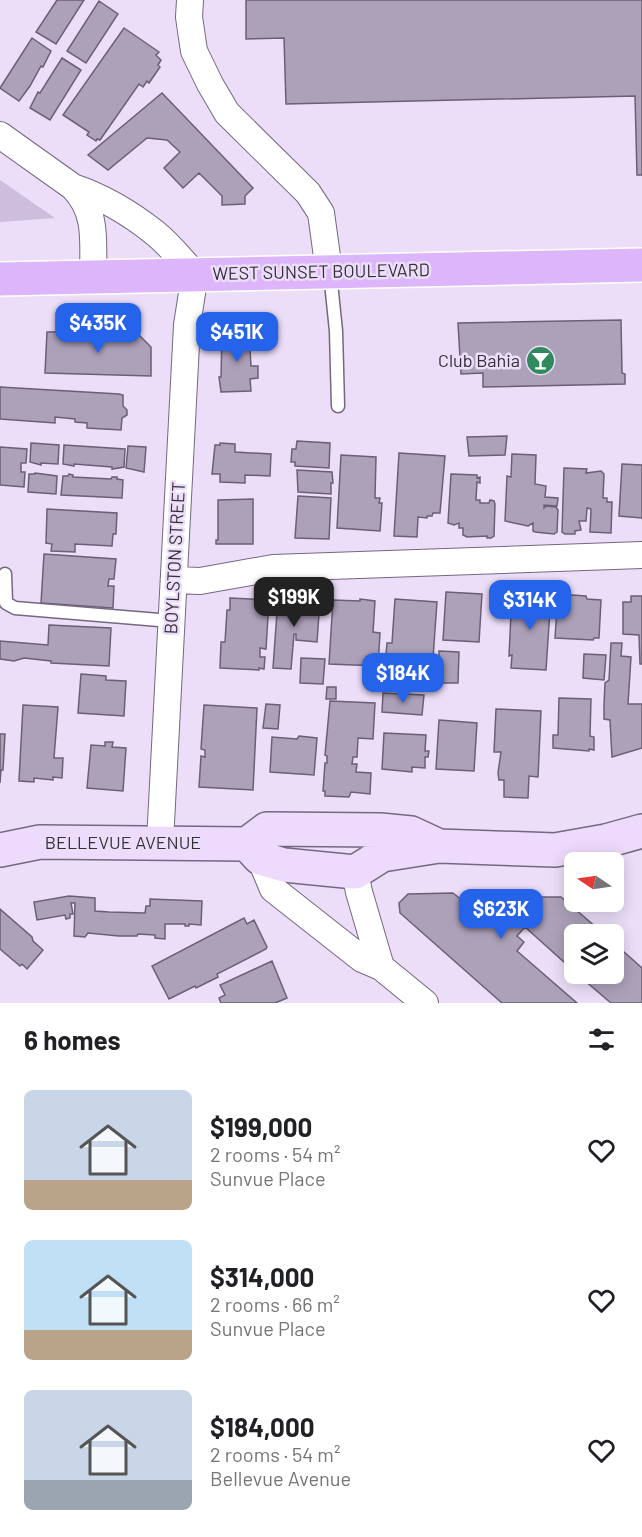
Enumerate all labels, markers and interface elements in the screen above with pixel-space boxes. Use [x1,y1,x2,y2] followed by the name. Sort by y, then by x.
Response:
[212,258,430,284] street label: WEST SUNSET BOULEVARD
[56,303,140,354] pin: $435K
[69,310,127,334] text: $435K
[195,312,279,363] pin: $451K
[210,319,264,343] text: $451K
[525,345,557,377] bar icon: Club Bahia
[438,349,520,371] place label: Club Bahia
[159,481,189,635] street label: BOYLSTON STREET
[252,577,336,628] pin: $199K
[488,580,572,631] pin: $314K
[268,584,320,608] text: $199K
[503,587,557,611] text: $314K
[361,653,445,704] pin: $184K
[376,660,430,684] text: $184K
[45,831,201,853] street label: BELLEVUE AVENUE
[564,852,624,912] north arrow
[564,852,624,984] map controls
[459,889,543,940] pin: $623K
[473,896,529,920] text: $623K
[564,924,624,984] button: layers
[585,1023,618,1056] icon: filters
[24,1024,121,1055] text: 6 homes
[210,1111,312,1142] text: $199,000
[72,1114,144,1186] icon: home
[585,1134,618,1167] icon: heart
[210,1142,340,1166] text: 2 rooms · 54 m²
[210,1166,326,1190] text: Sunvue Place
[210,1261,314,1292] text: $314,000
[72,1264,144,1336] icon: home
[585,1284,618,1317] icon: heart
[210,1292,340,1316] text: 2 rooms · 66 m²
[210,1316,326,1340] text: Sunvue Place
[210,1411,315,1442] text: $184,000
[72,1414,144,1486] icon: home
[585,1434,618,1467] icon: heart
[210,1442,340,1466] text: 2 rooms · 54 m²
[210,1466,351,1490] text: Bellevue Avenue

